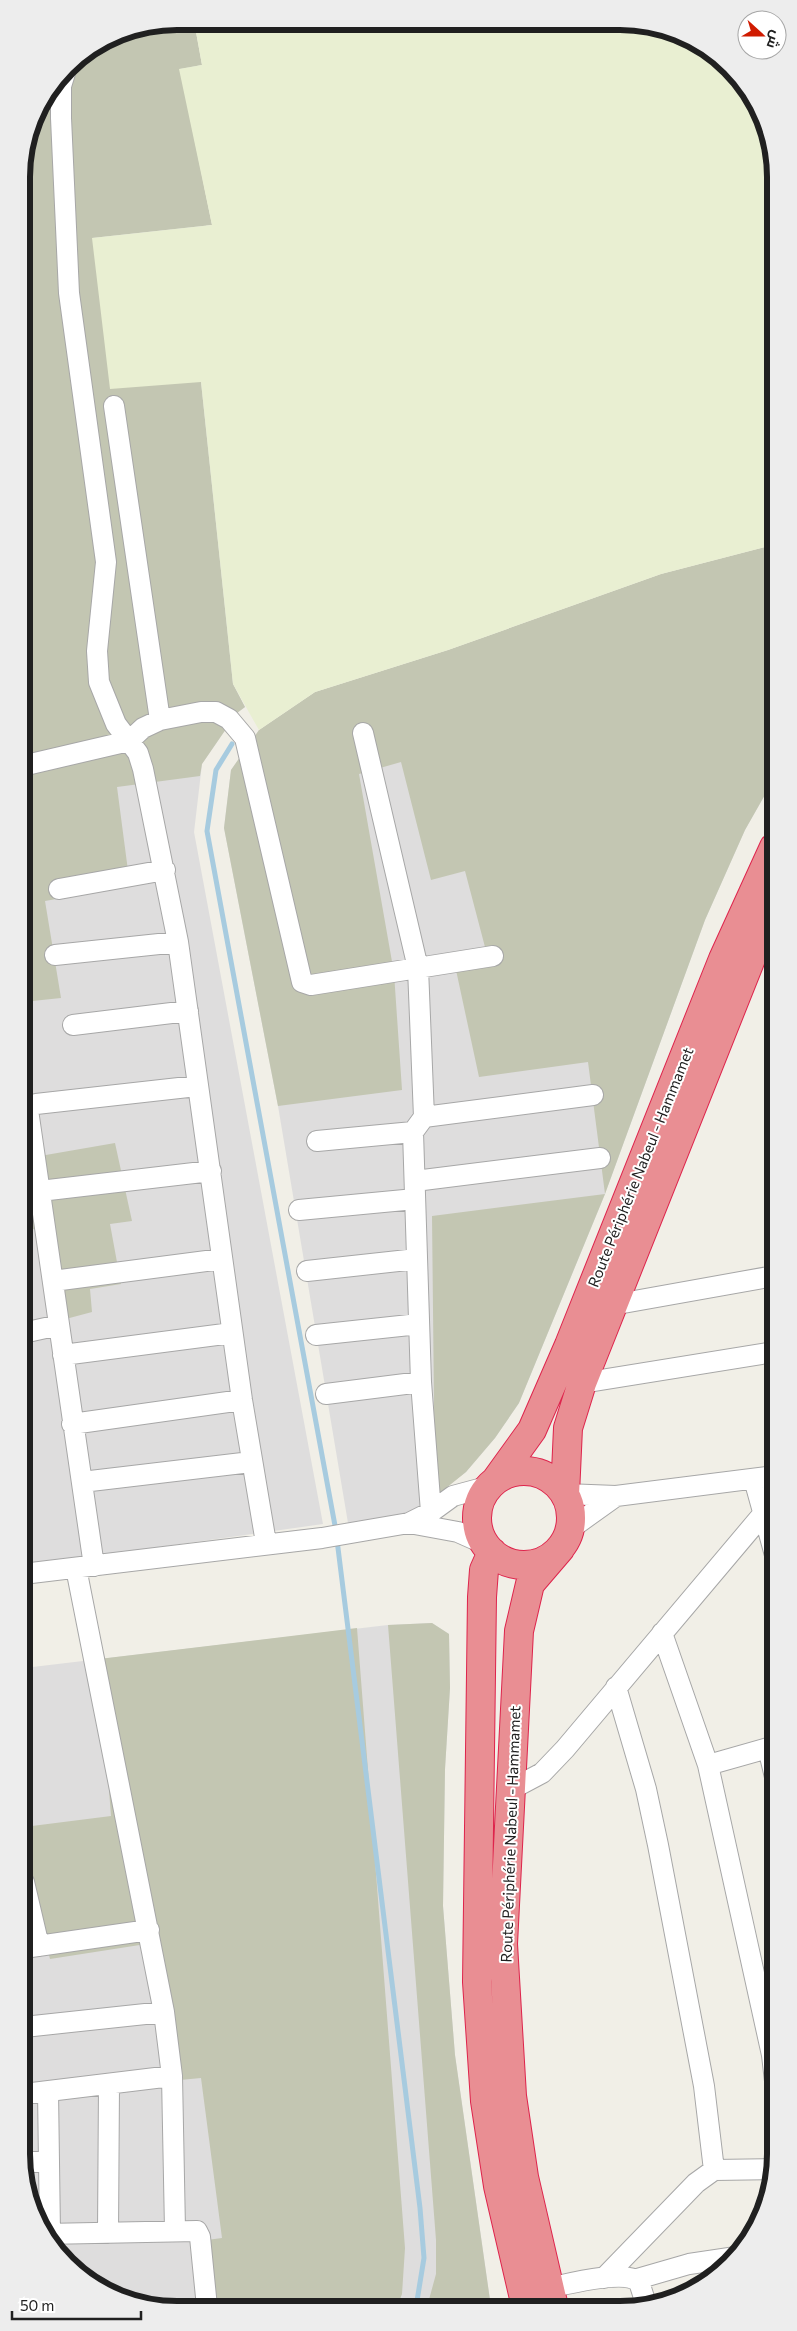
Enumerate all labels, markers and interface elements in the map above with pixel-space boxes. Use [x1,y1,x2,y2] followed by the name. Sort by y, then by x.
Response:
[737,10,787,60] north arrow
[763,28,786,51] text: ش
[584,1044,696,1290] street label: Route Périphérie Nabeul - Hammamet
[497,1705,523,1963] street label: Route Périphérie Nabeul - Hammamet
[12,2288,141,2320] scale bar
[20,2296,54,2314] text: 50 m

